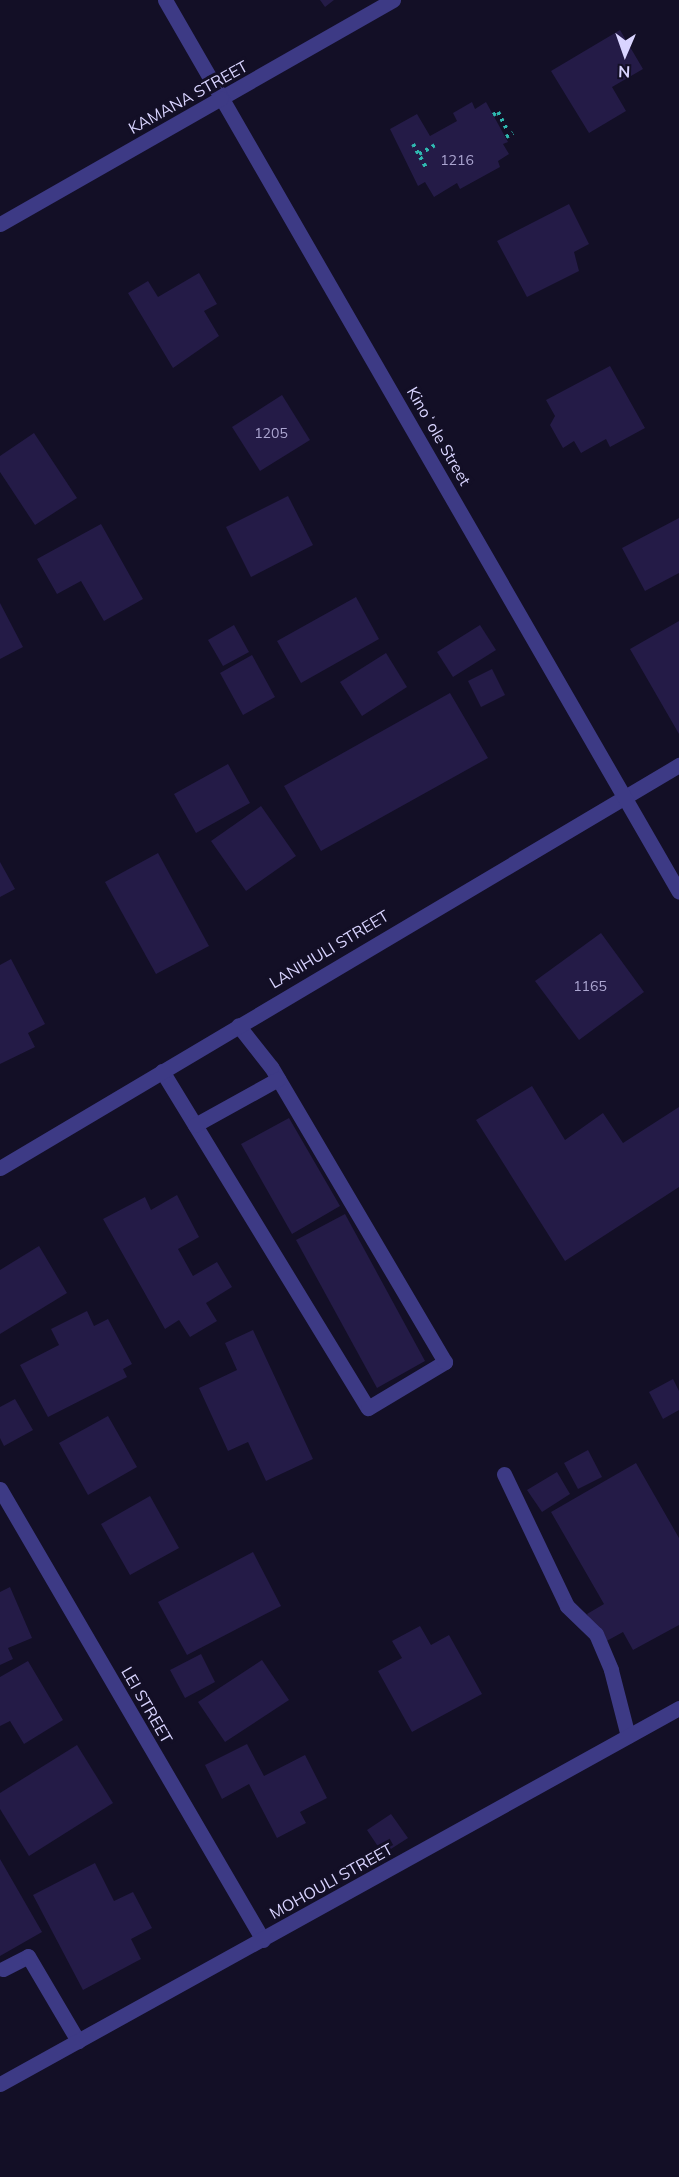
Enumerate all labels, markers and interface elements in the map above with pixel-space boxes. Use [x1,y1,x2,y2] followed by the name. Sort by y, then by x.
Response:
[595,24,655,84] north arrow
[125,56,251,138] street label: KAMANA STREET
[618,62,631,82] text: N
[440,152,474,168] house number: 1216
[403,383,475,489] street label: Kinoʻole Street
[254,425,288,441] house number: 1205
[266,906,392,992] street label: LANIHULI STREET
[573,978,607,994] house number: 1165
[117,1663,177,1747] street label: LEI STREET
[266,1839,396,1923] street label: MOHOULI STREET

